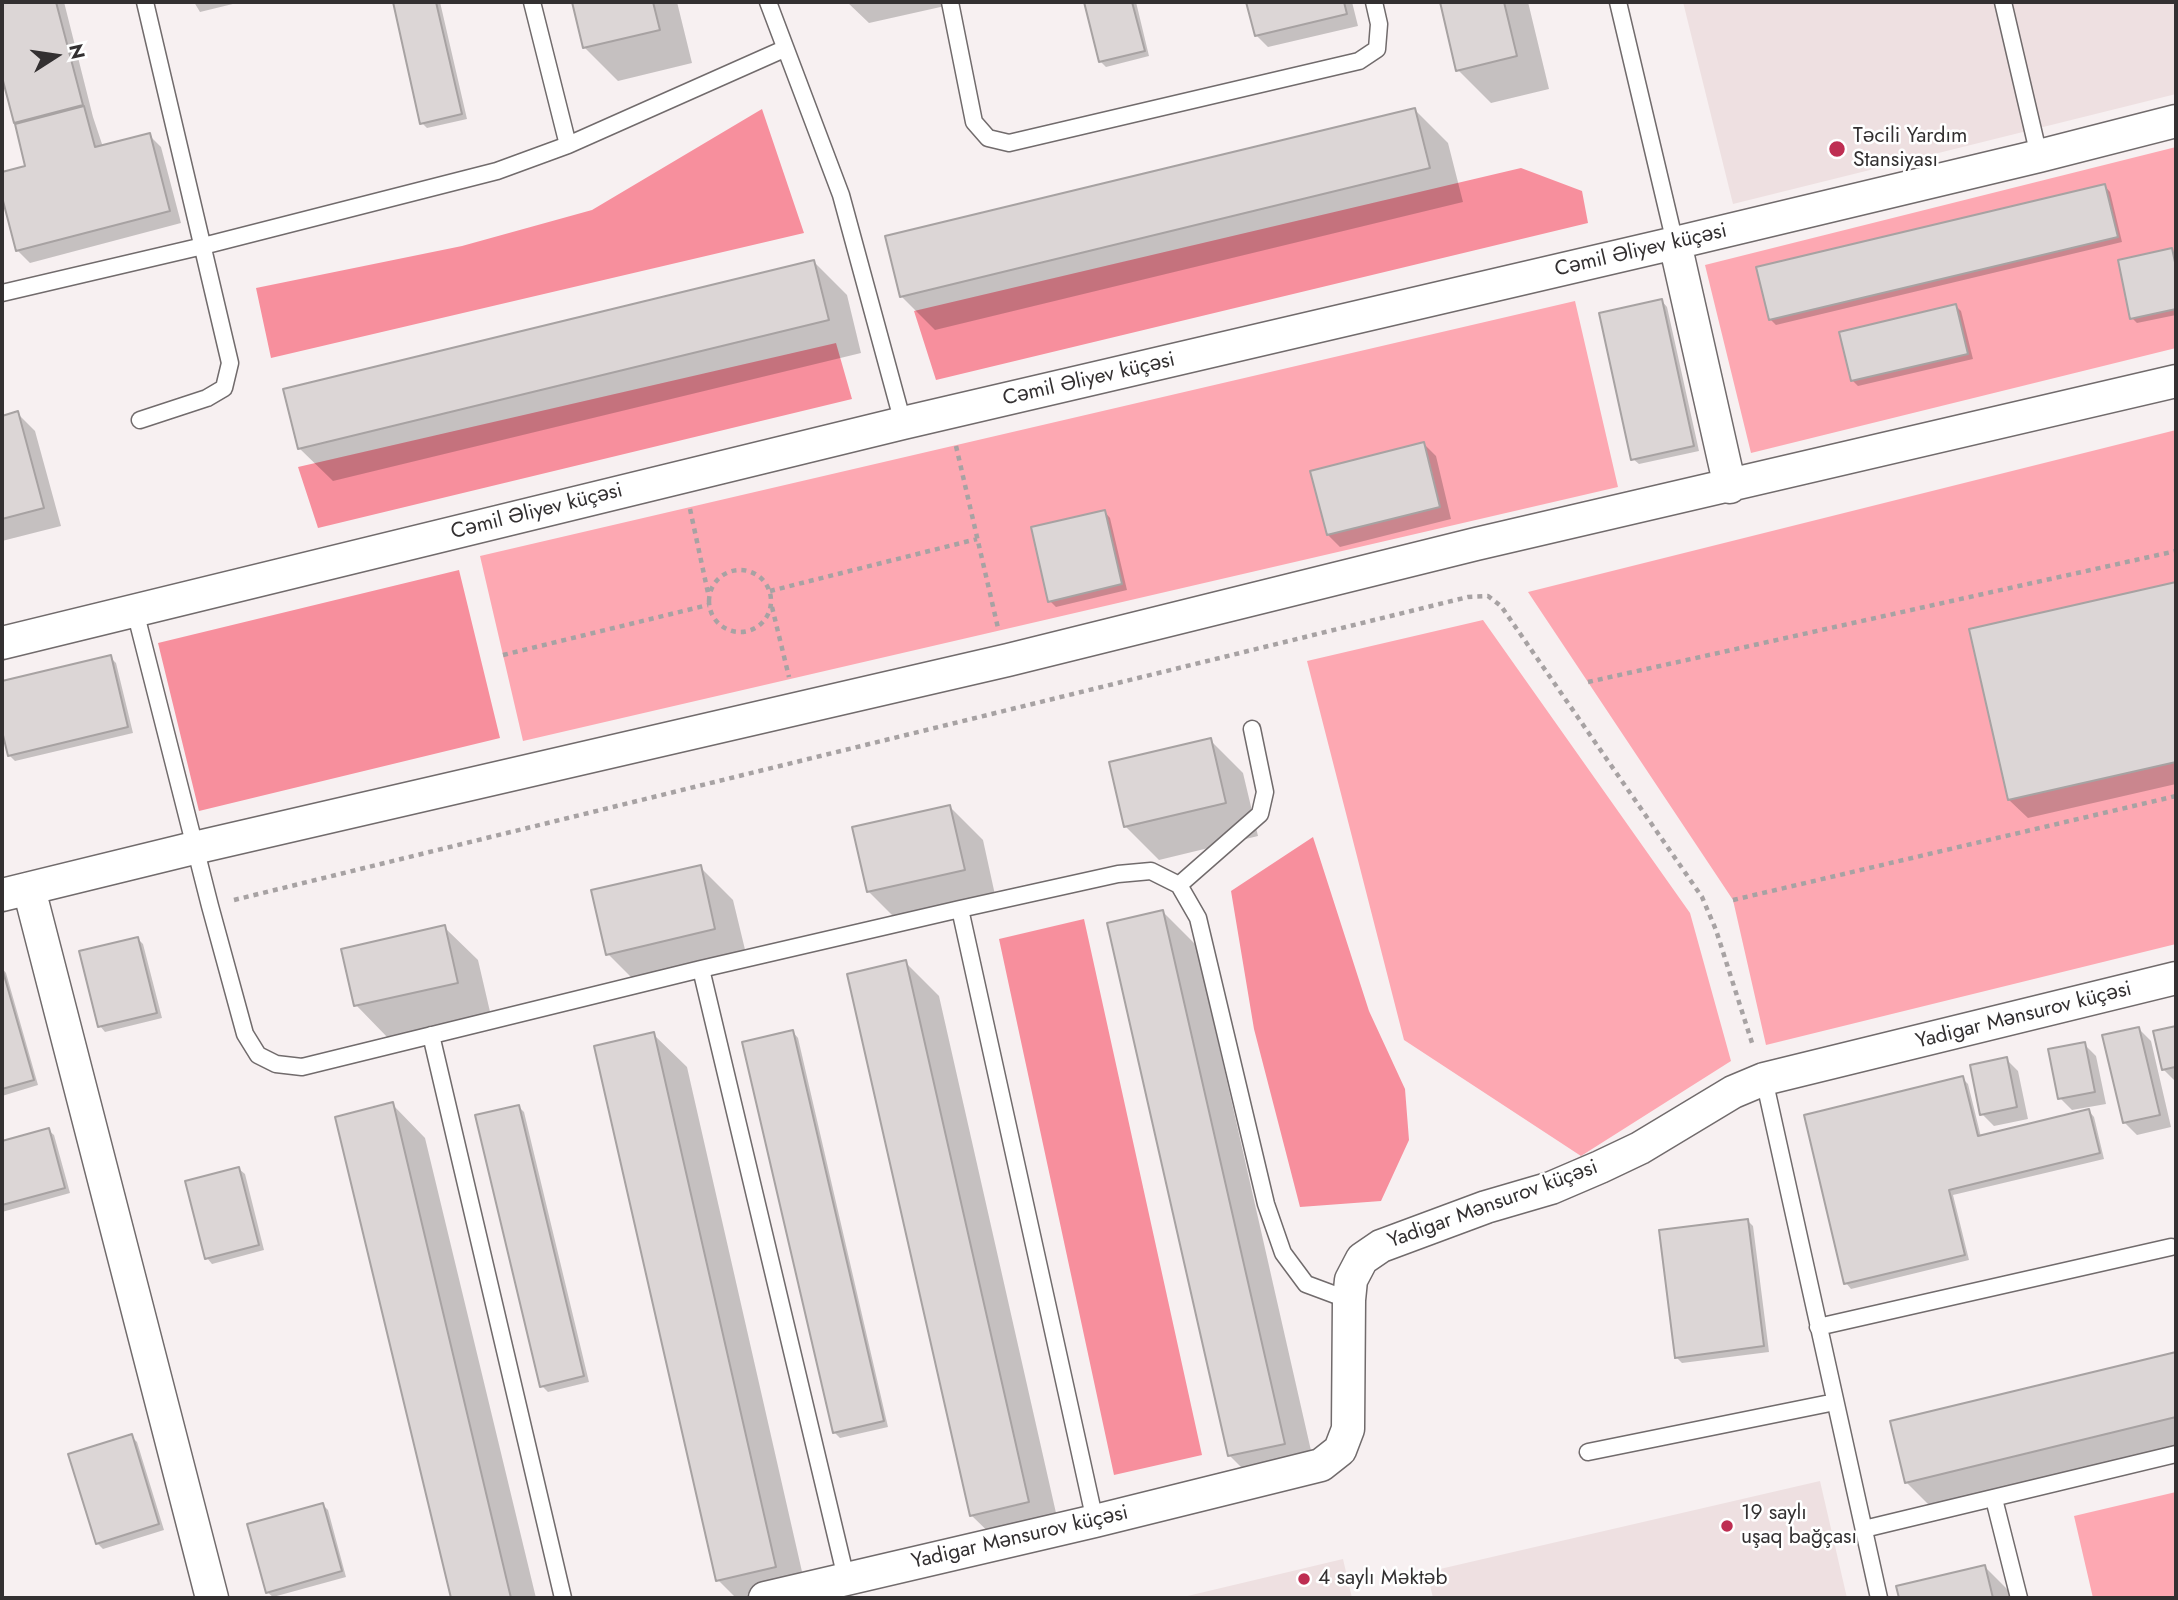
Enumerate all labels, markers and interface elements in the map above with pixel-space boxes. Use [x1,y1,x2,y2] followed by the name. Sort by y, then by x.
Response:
[21,21,91,91] north arrow
[62,41,92,62] text: N
[1853,124,1967,174] place label: Təcili Yardım Stansiyası
[1827,139,1847,159] marker: Təcili Yardım Stansiyası
[1552,219,1730,283] street label: Cəmil Əliyev küçəsi
[1000,348,1178,412] street label: Cəmil Əliyev küçəsi
[449,478,625,546] street label: Cəmil Əliyev küçəsi
[1914,977,2134,1055] street label: Yadigar Mənsurov küçəsi
[1385,1155,1601,1255] street label: Yadigar Mənsurov küçəsi
[909,1501,1131,1575] street label: Yadigar Mənsurov küçəsi
[1741,1501,1857,1551] place label: 19 saylı uşaq bağçası
[1719,1518,1735,1534] marker: 19 saylı uşaq bağçası
[1318,1566,1447,1592] place label: 4 saylı Məktəb
[1296,1571,1312,1587] marker: 4 saylı Məktəb

